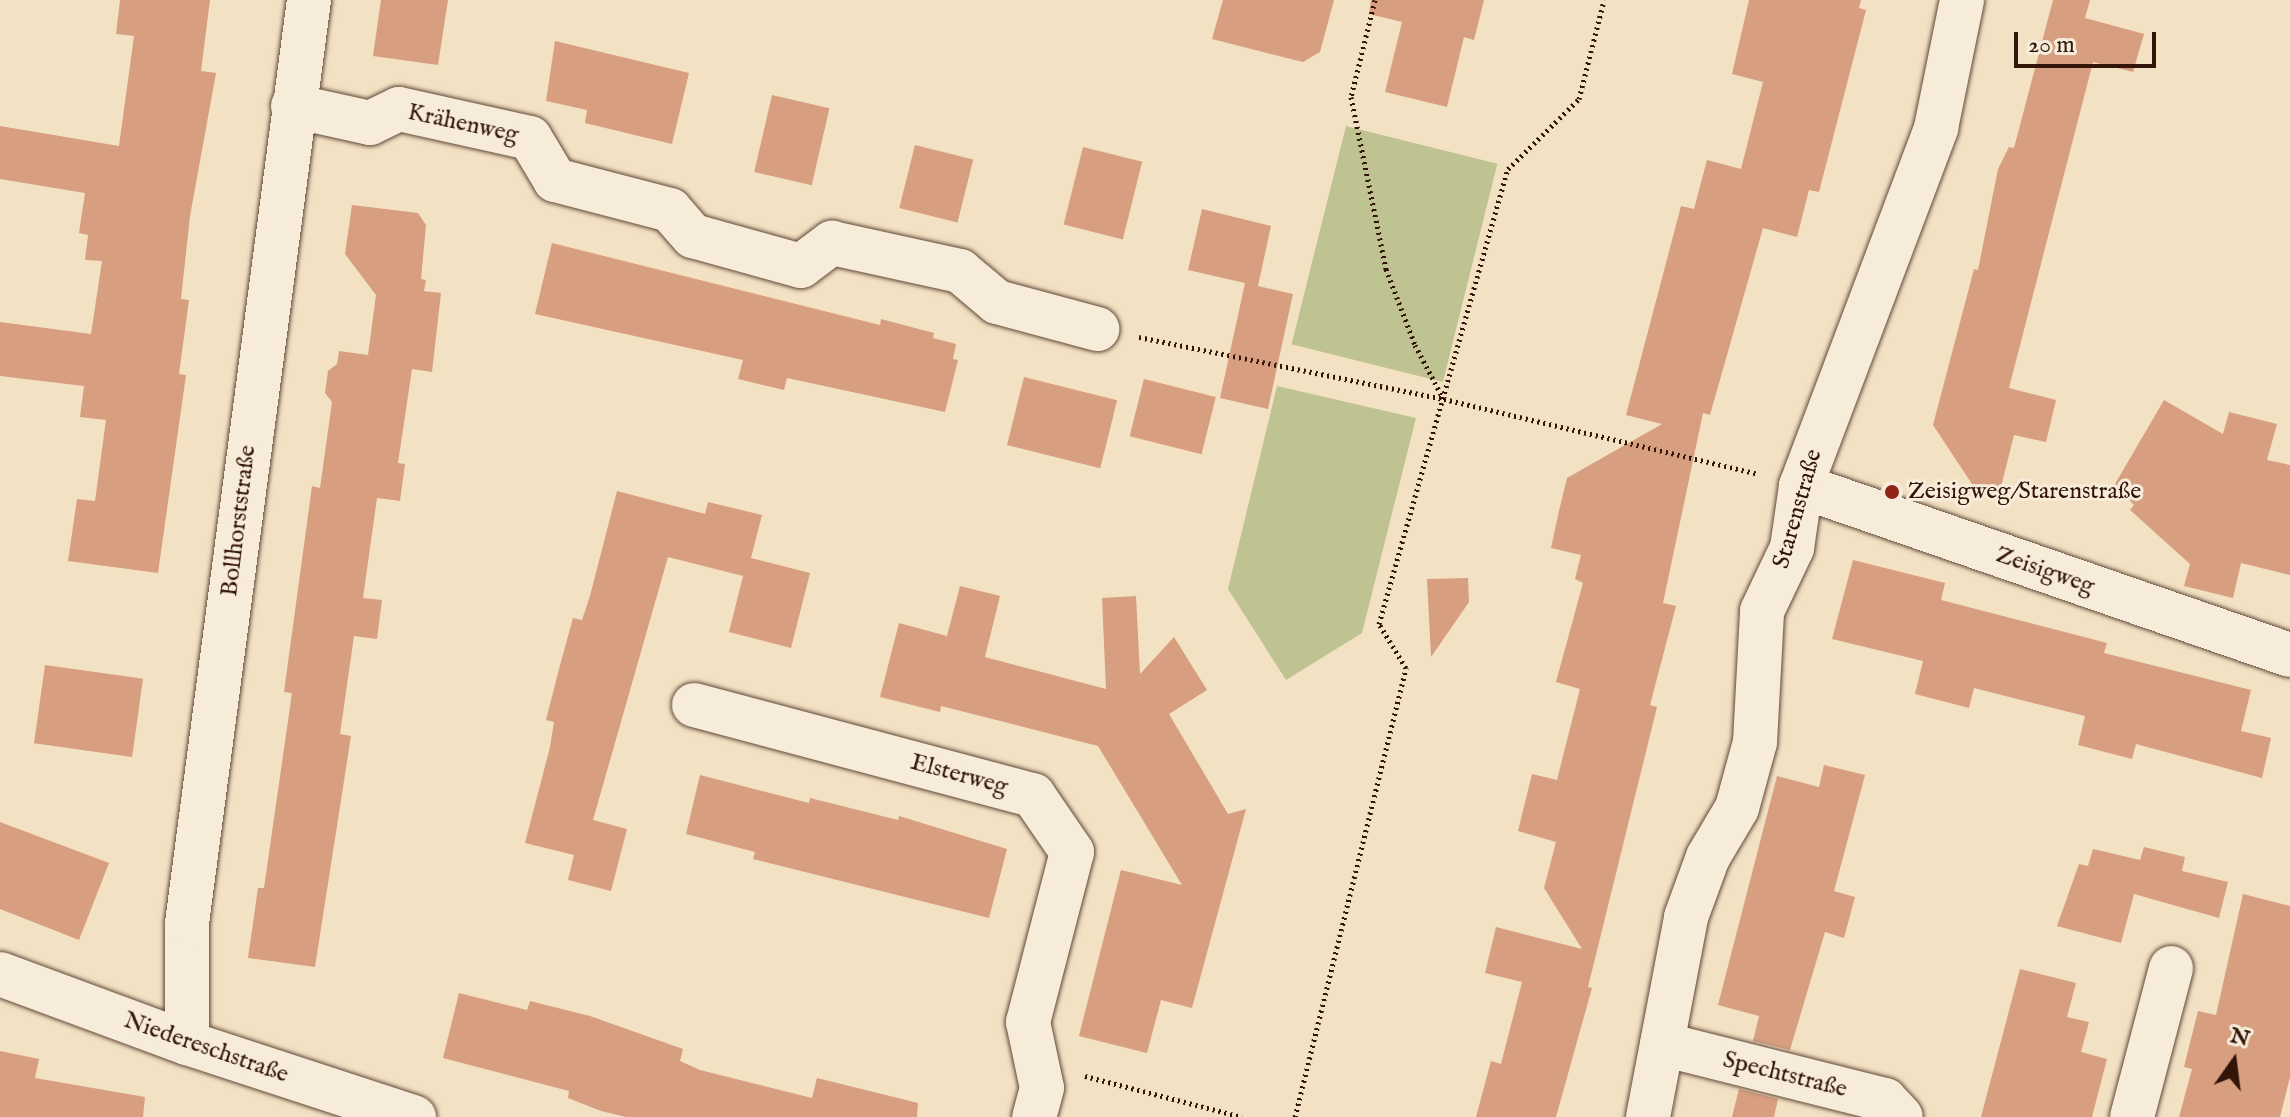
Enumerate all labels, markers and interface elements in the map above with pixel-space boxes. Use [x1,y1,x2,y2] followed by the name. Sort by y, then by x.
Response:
[2018,16,2160,66] scale bar
[2028,30,2075,61] text: 20 m
[405,98,521,150] street label: Krähenweg
[215,444,263,598] street label: Bollhorststraße
[1767,446,1829,572] street label: Starenstraße
[1908,478,2141,506] place label: Zeisigweg/Starenstraße
[1883,483,1901,501] marker: Zeisigweg/Starenstraße
[1992,541,2098,601] street label: Zeisigweg
[907,748,1011,802] street label: Elsterweg
[120,1006,292,1090] street label: Niedereschstraße
[2194,1021,2274,1101] north arrow
[2227,1022,2252,1054] text: N
[1720,1046,1850,1104] street label: Spechtstraße

